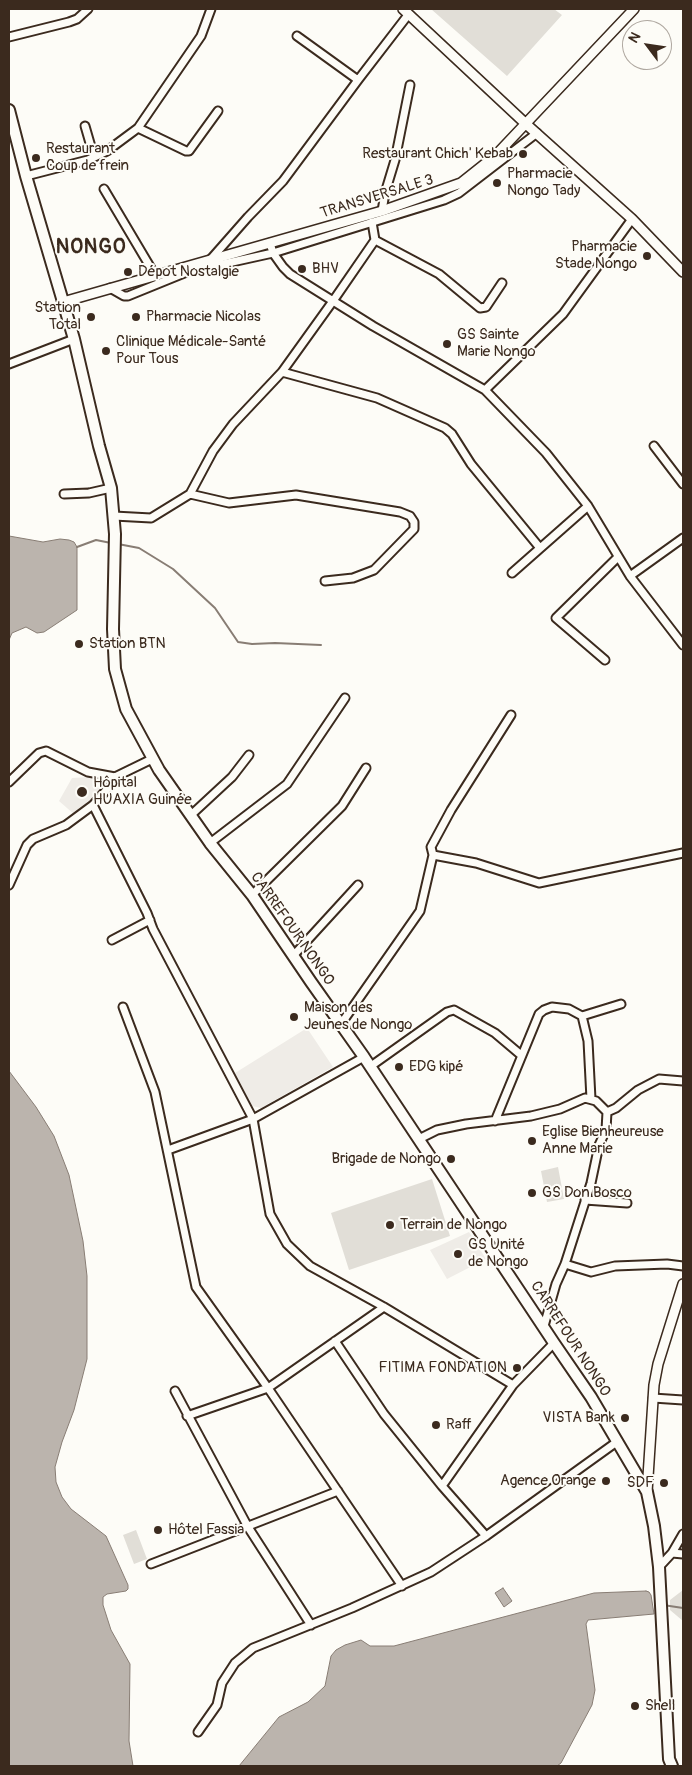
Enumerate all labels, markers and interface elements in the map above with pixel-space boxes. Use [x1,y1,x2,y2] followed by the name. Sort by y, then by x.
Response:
[622,20,672,70] north arrow
[625,29,644,46] text: N
[46,140,129,175] place label: Restaurant Coup de frein
[362,145,513,163] place label: Restaurant Chich' Kebab
[517,148,529,160] marker: Restaurant Chich' Kebab
[30,152,42,164] marker: Restaurant Coup de frein
[507,165,581,200] place label: Pharmacie Nongo Tady
[318,171,436,223] street label: TRANSVERSALE 3
[491,177,503,189] marker: Pharmacie Nongo Tady
[55,236,127,260] district label: NONGO
[555,238,637,273] place label: Pharmacie Stade Nongo
[641,250,653,262] marker: Pharmacie Stade Nongo
[312,260,339,278] place label: BHV
[138,263,239,281] place label: Dépot Nostalgie
[296,263,308,275] marker: BHV
[122,266,134,278] marker: Dépot Nostalgie
[35,299,81,334] place label: Station Total
[146,308,261,326] place label: Pharmacie Nicolas
[85,311,97,323] marker: Station Total
[130,311,142,323] marker: Pharmacie Nicolas
[457,326,536,361] place label: GS Sainte Marie Nongo
[116,333,266,368] place label: Clinique Médicale-Santé Pour Tous
[441,338,453,350] marker: GS Sainte Marie Nongo
[100,345,112,357] marker: Clinique Médicale-Santé Pour Tous
[89,635,166,653] place label: Station BTN
[73,638,85,650] marker: Station BTN
[93,774,192,809] place label: Hôpital HUAXIA Guinée
[75,785,89,799] marker: Hôpital HUAXIA Guinée
[246,869,338,989] street label: CARREFOUR NONGO
[304,999,412,1034] place label: Maison des Jeunes de Nongo
[288,1011,300,1023] marker: Maison des Jeunes de Nongo
[409,1058,463,1076] place label: EDG kipé
[393,1061,405,1073] marker: EDG kipé
[542,1123,664,1158] place label: Eglise Bienheureuse Anne Marie
[526,1135,538,1147] marker: Eglise Bienheureuse Anne Marie
[332,1150,441,1168] place label: Brigade de Nongo
[445,1153,457,1165] marker: Brigade de Nongo
[542,1184,632,1202] place label: GS Don Bosco
[526,1187,538,1199] marker: GS Don Bosco
[400,1216,507,1234] place label: Terrain de Nongo
[384,1219,396,1231] marker: Terrain de Nongo
[468,1236,528,1271] place label: GS Unité de Nongo
[452,1248,464,1260] marker: GS Unité de Nongo
[526,1278,614,1400] street label: CARREFOUR NONGO
[379,1359,507,1377] place label: FITIMA FONDATION
[511,1362,523,1374] marker: FITIMA FONDATION
[542,1409,615,1427] place label: VISTA Bank
[619,1412,631,1424] marker: VISTA Bank
[446,1416,471,1434] place label: Raff
[430,1419,442,1431] marker: Raff
[500,1472,596,1490] place label: Agence Orange
[627,1474,654,1492] place label: SDF
[600,1475,612,1487] marker: Agence Orange
[658,1477,670,1489] marker: SDF
[168,1521,244,1539] place label: Hôtel Fassia
[152,1524,164,1536] marker: Hôtel Fassia
[645,1697,675,1715] place label: Shell
[629,1700,641,1712] marker: Shell

